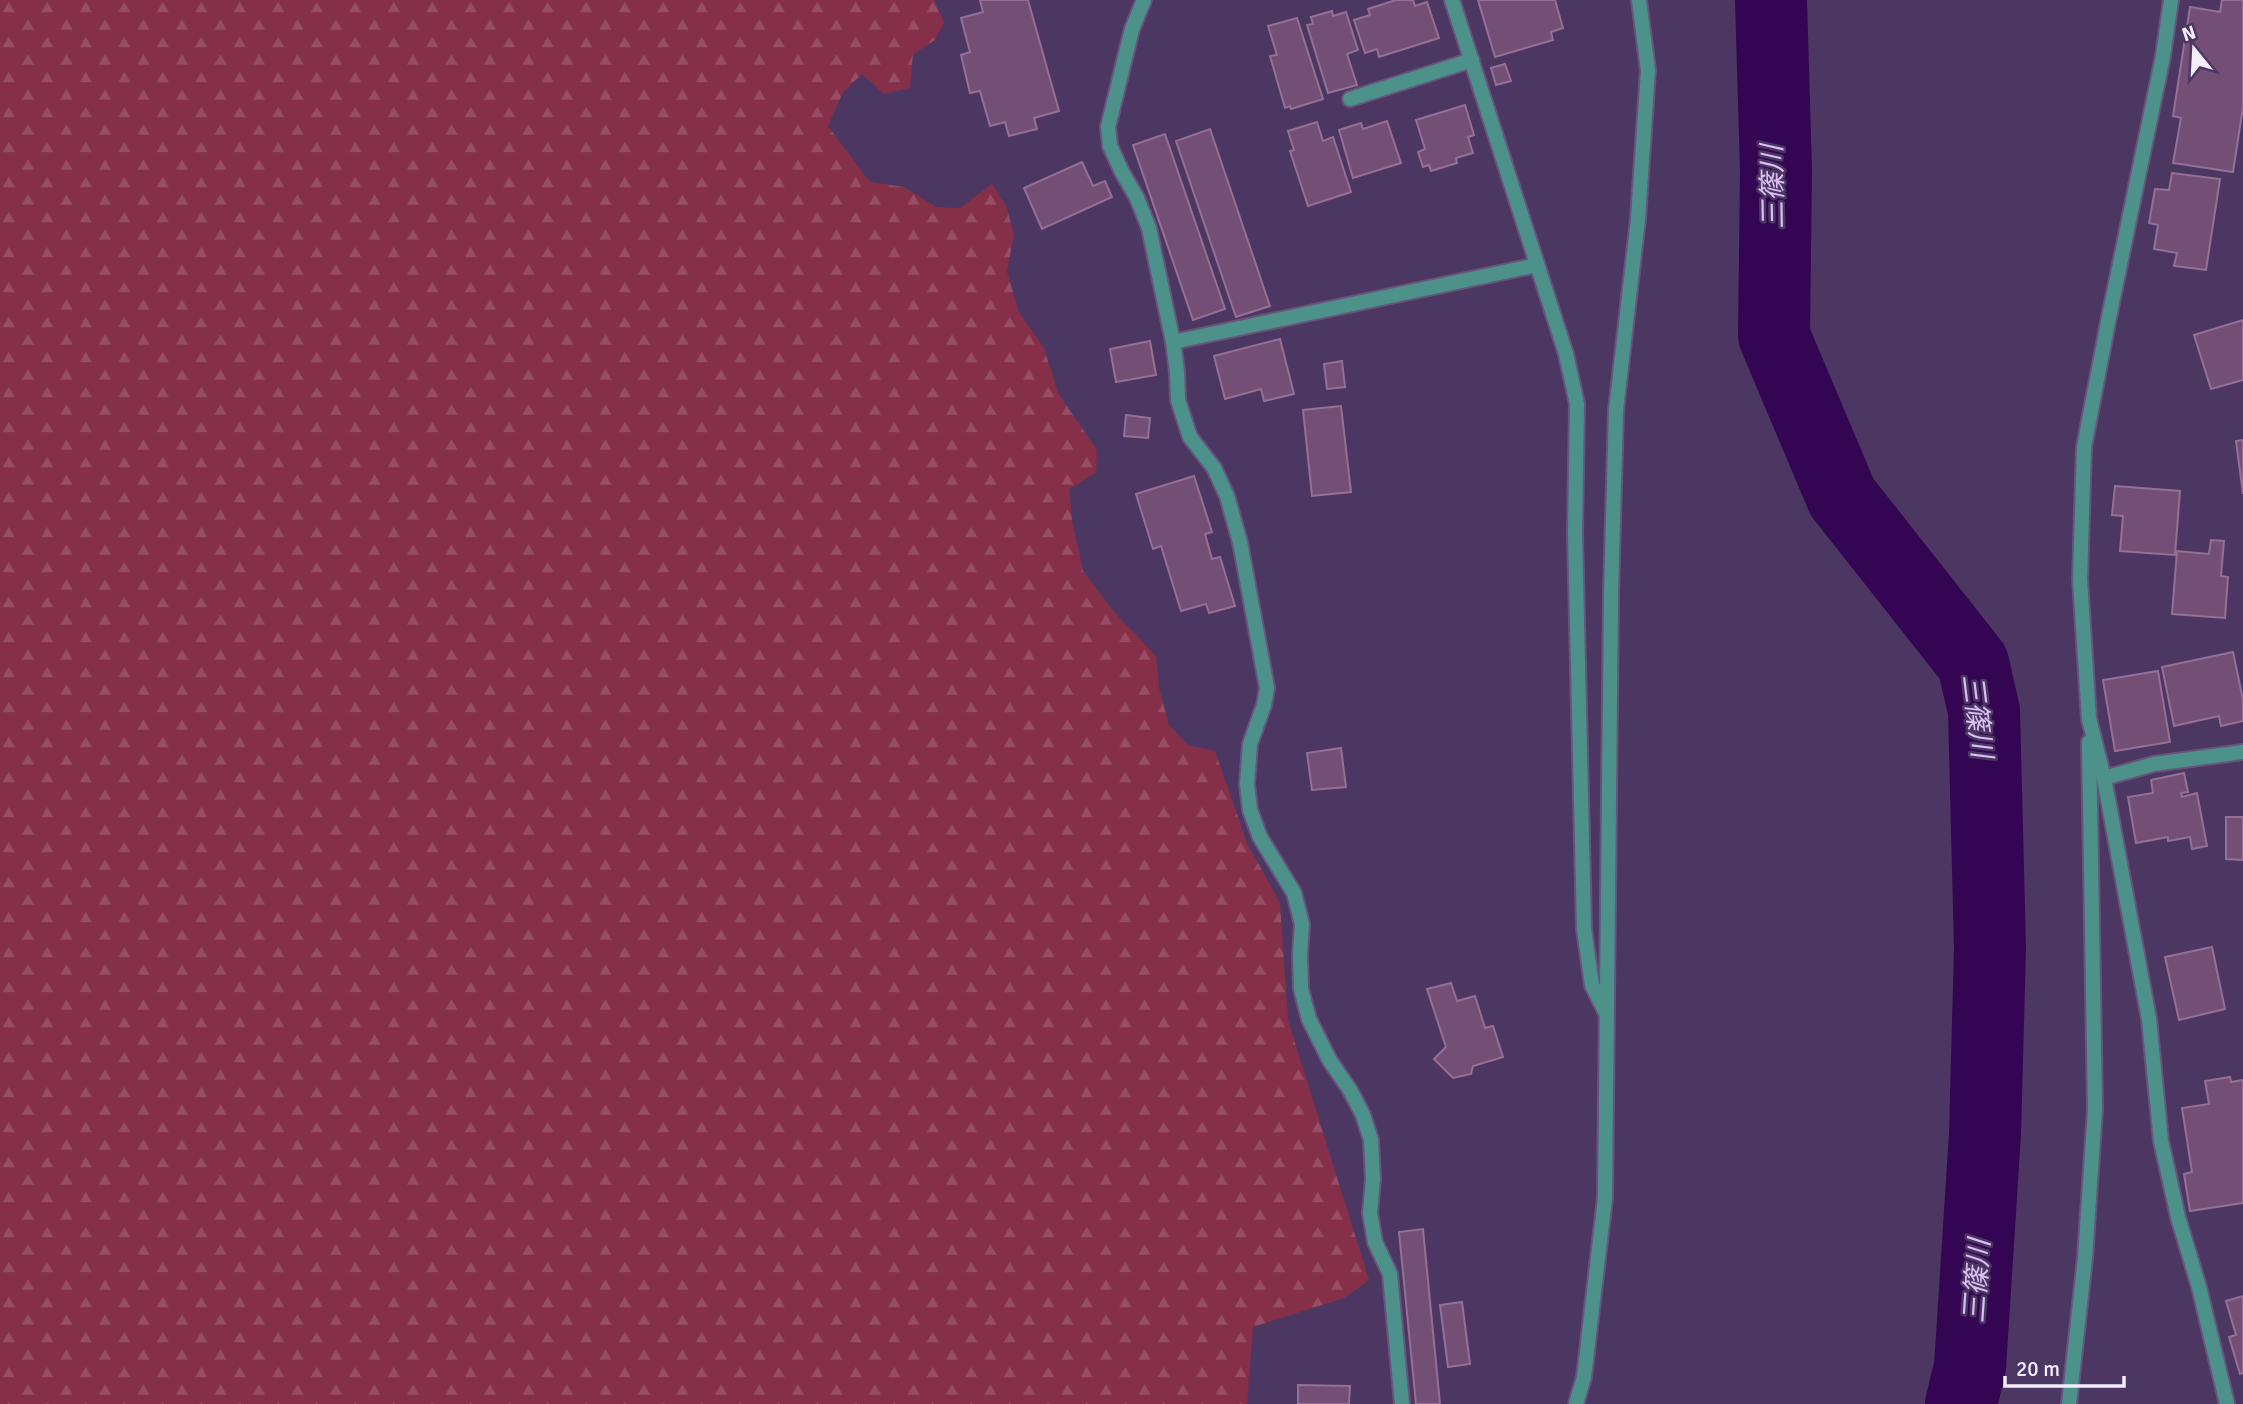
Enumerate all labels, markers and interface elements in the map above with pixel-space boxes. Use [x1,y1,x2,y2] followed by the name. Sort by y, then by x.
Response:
[2159,14,2229,84] north arrow
[2179,20,2199,47] text: N
[1755,142,1791,229] water label: 三篠川
[1955,672,1999,763] water label: 三篠川
[1957,1235,1997,1324] water label: 三篠川
[2005,1344,2124,1388] scale bar
[2016,1356,2060,1382] text: 20 m

